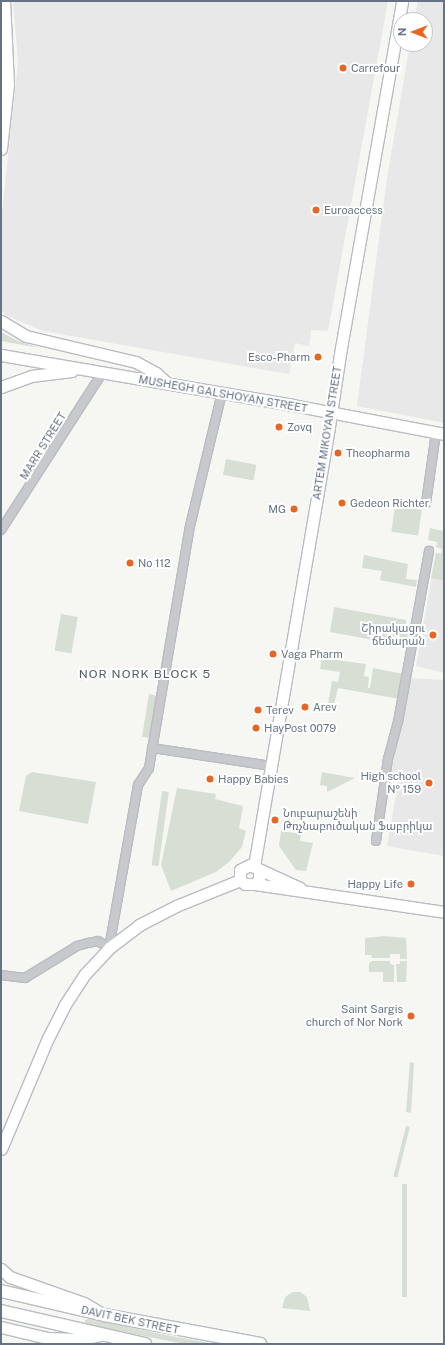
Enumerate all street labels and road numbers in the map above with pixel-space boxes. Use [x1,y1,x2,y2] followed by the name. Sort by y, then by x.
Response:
[310,365,344,501] street label: ARTEM MIKOYAN STREET
[138,373,308,415] street label: MUSHEGH GALSHOYAN STREET
[17,410,69,482] street label: MARR STREET
[80,1303,180,1337] street label: DAVIT BEK STREET

